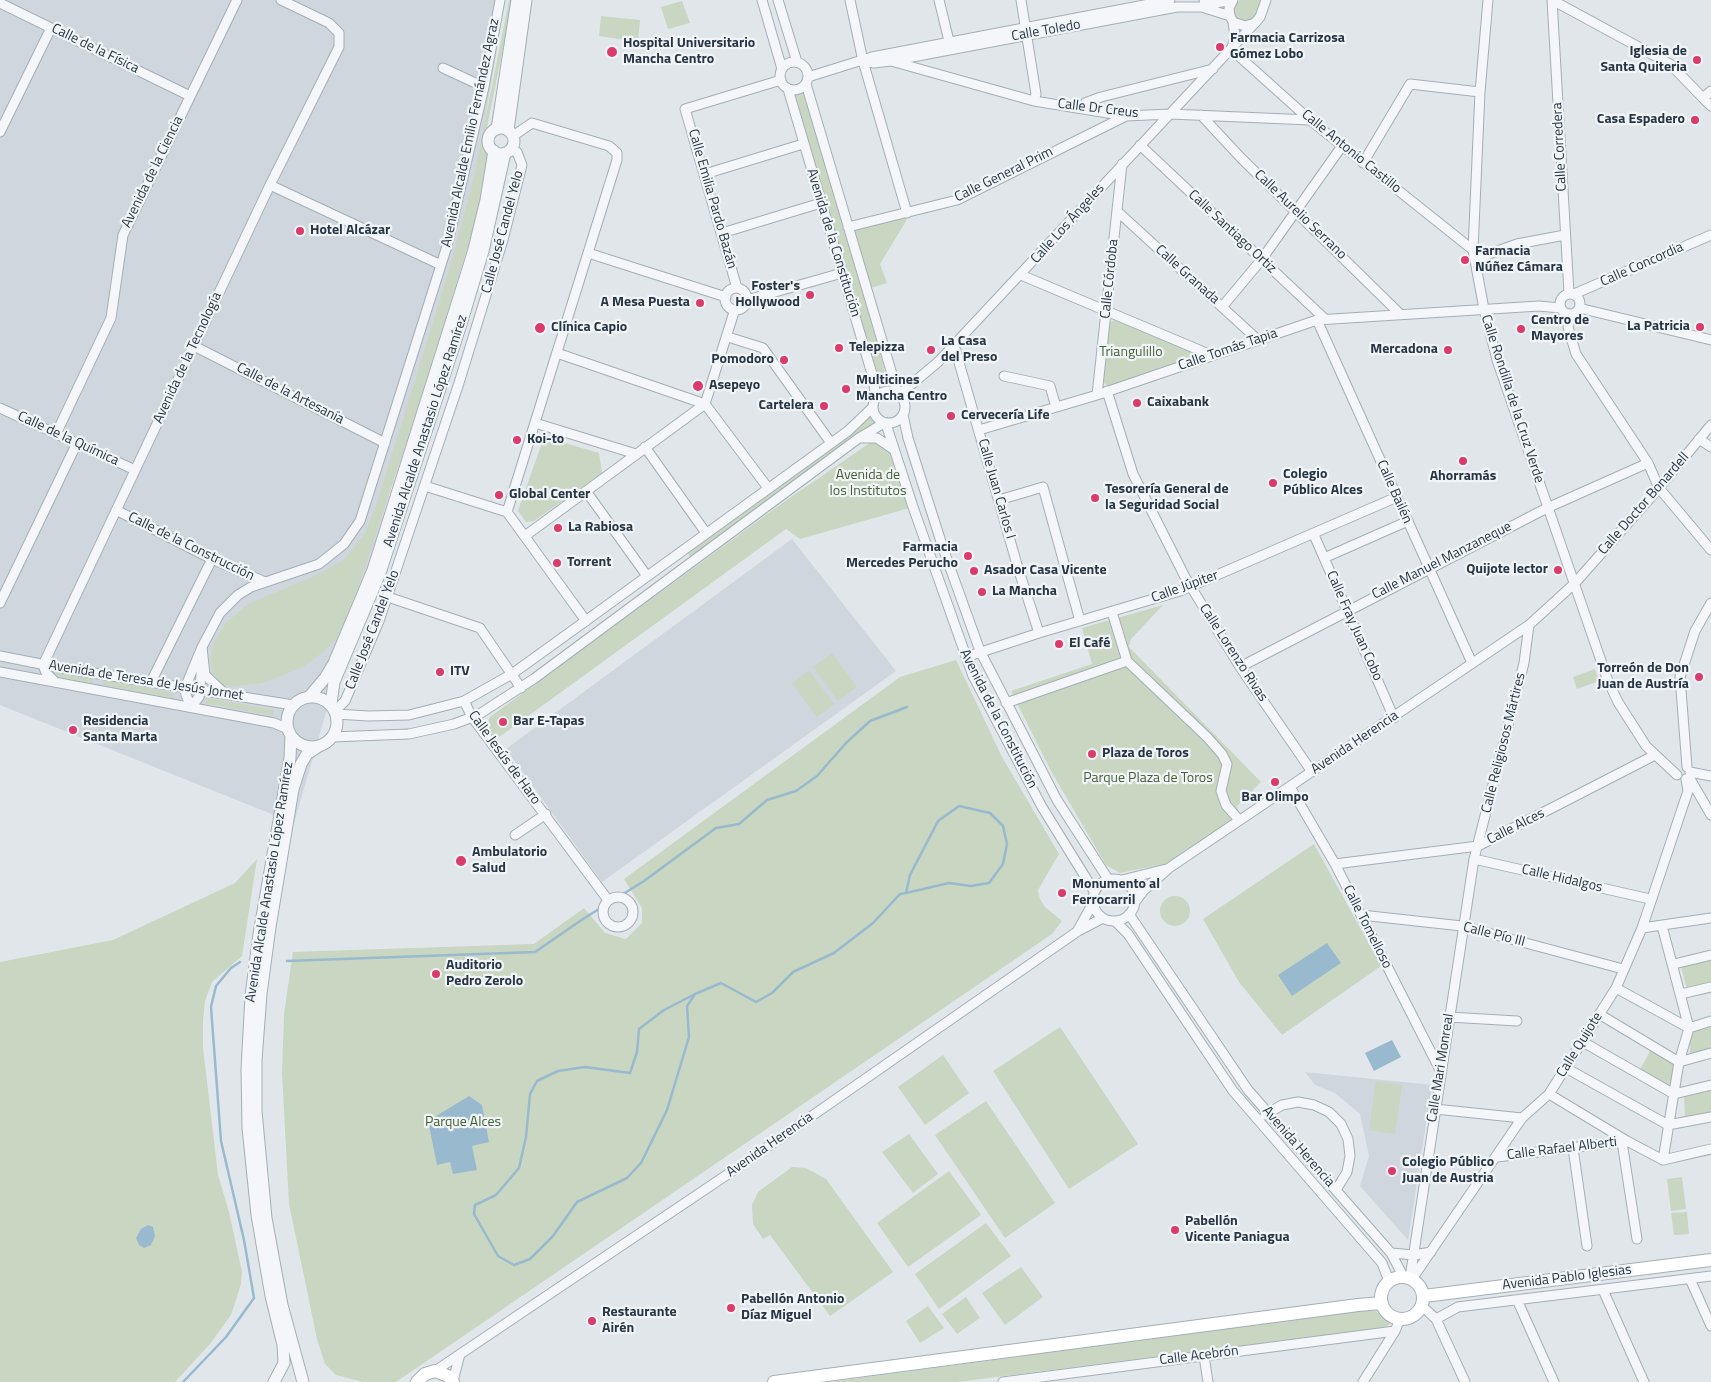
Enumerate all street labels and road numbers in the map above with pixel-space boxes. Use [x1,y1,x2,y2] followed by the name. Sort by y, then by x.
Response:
[439,17,503,249] street label: Avenida Alcalde Emilio Fernández Agraz
[1010,17,1082,45] street label: Calle Toledo
[49,21,141,77] street label: Calle de la Física
[1057,96,1139,122] street label: Calle Dr Creus
[1549,102,1571,192] street label: Calle Corredera
[1298,107,1404,197] street label: Calle Antonio Castillo
[119,113,187,231] street label: Avenida de la Ciencia
[684,127,740,271] street label: Calle Emilia Pardo Bazán
[952,144,1056,206] street label: Calle General Prim
[802,167,864,319] street label: Avenida de la Constitución
[1250,167,1350,263] street label: Calle Aurelio Serrano
[479,169,527,295] street label: Calle José Candel Yelo
[1028,181,1108,267] street label: Calle Los Ángeles
[1184,187,1280,277] street label: Calle Santiago Ortiz
[1097,238,1123,320] street label: Calle Córdoba
[1598,239,1686,291] street label: Calle Concordia
[1151,242,1223,308] street label: Calle Granada
[150,290,226,426] street label: Avenida de la Tecnología
[380,313,472,549] street label: Avenida Alcalde Anastasio López Ramírez
[1477,313,1547,485] street label: Calle Rondilla de la Cruz Verde
[1176,325,1280,375] street label: Calle Tomás Tapia
[233,360,347,428] street label: Calle de la Artesanía
[15,408,121,470] street label: Calle de la Química
[974,437,1018,541] street label: Calle Juan Carlos I
[1595,449,1693,559] street label: Calle Doctor Bonardell
[1373,458,1415,526] street label: Calle Bailén
[125,509,257,585] street label: Calle de la Construcción
[1369,518,1515,604] street label: Calle Manuel Manzaneque
[1149,567,1221,607] street label: Calle Júpiter
[342,568,404,692] street label: Calle José Candel Yelo
[1322,568,1386,684] street label: Calle Fray Juan Cobo
[1195,601,1271,705] street label: Calle Lorenzo Rivas
[956,647,1040,791] street label: Avenida de la Constitución
[48,657,244,705] street label: Avenida de Teresa de Jesús Jornet
[1478,671,1530,815] street label: Calle Religiosos Mártires
[464,708,544,808] street label: Calle Jesús de Haro
[1308,708,1402,778] street label: Avenida Herencia
[243,761,297,1003] street label: Avenida Alcalde Anastasio López Ramírez
[1484,805,1548,849] street label: Calle Alces
[1520,862,1604,896] street label: Calle Hidalgos
[1339,883,1395,971] street label: Calle Tomelloso
[1461,919,1527,951] street label: Calle Pío III
[1553,1009,1607,1081] street label: Calle Quijote
[1424,1013,1458,1123] street label: Calle Mari Monreal
[1258,1103,1338,1191] street label: Avenida Herencia
[723,1109,817,1181] street label: Avenida Herencia
[1506,1134,1618,1164] street label: Calle Rafael Alberti
[1501,1262,1633,1294] street label: Avenida Pablo Iglesias
[1158,1343,1240,1369] street label: Calle Acebrón

